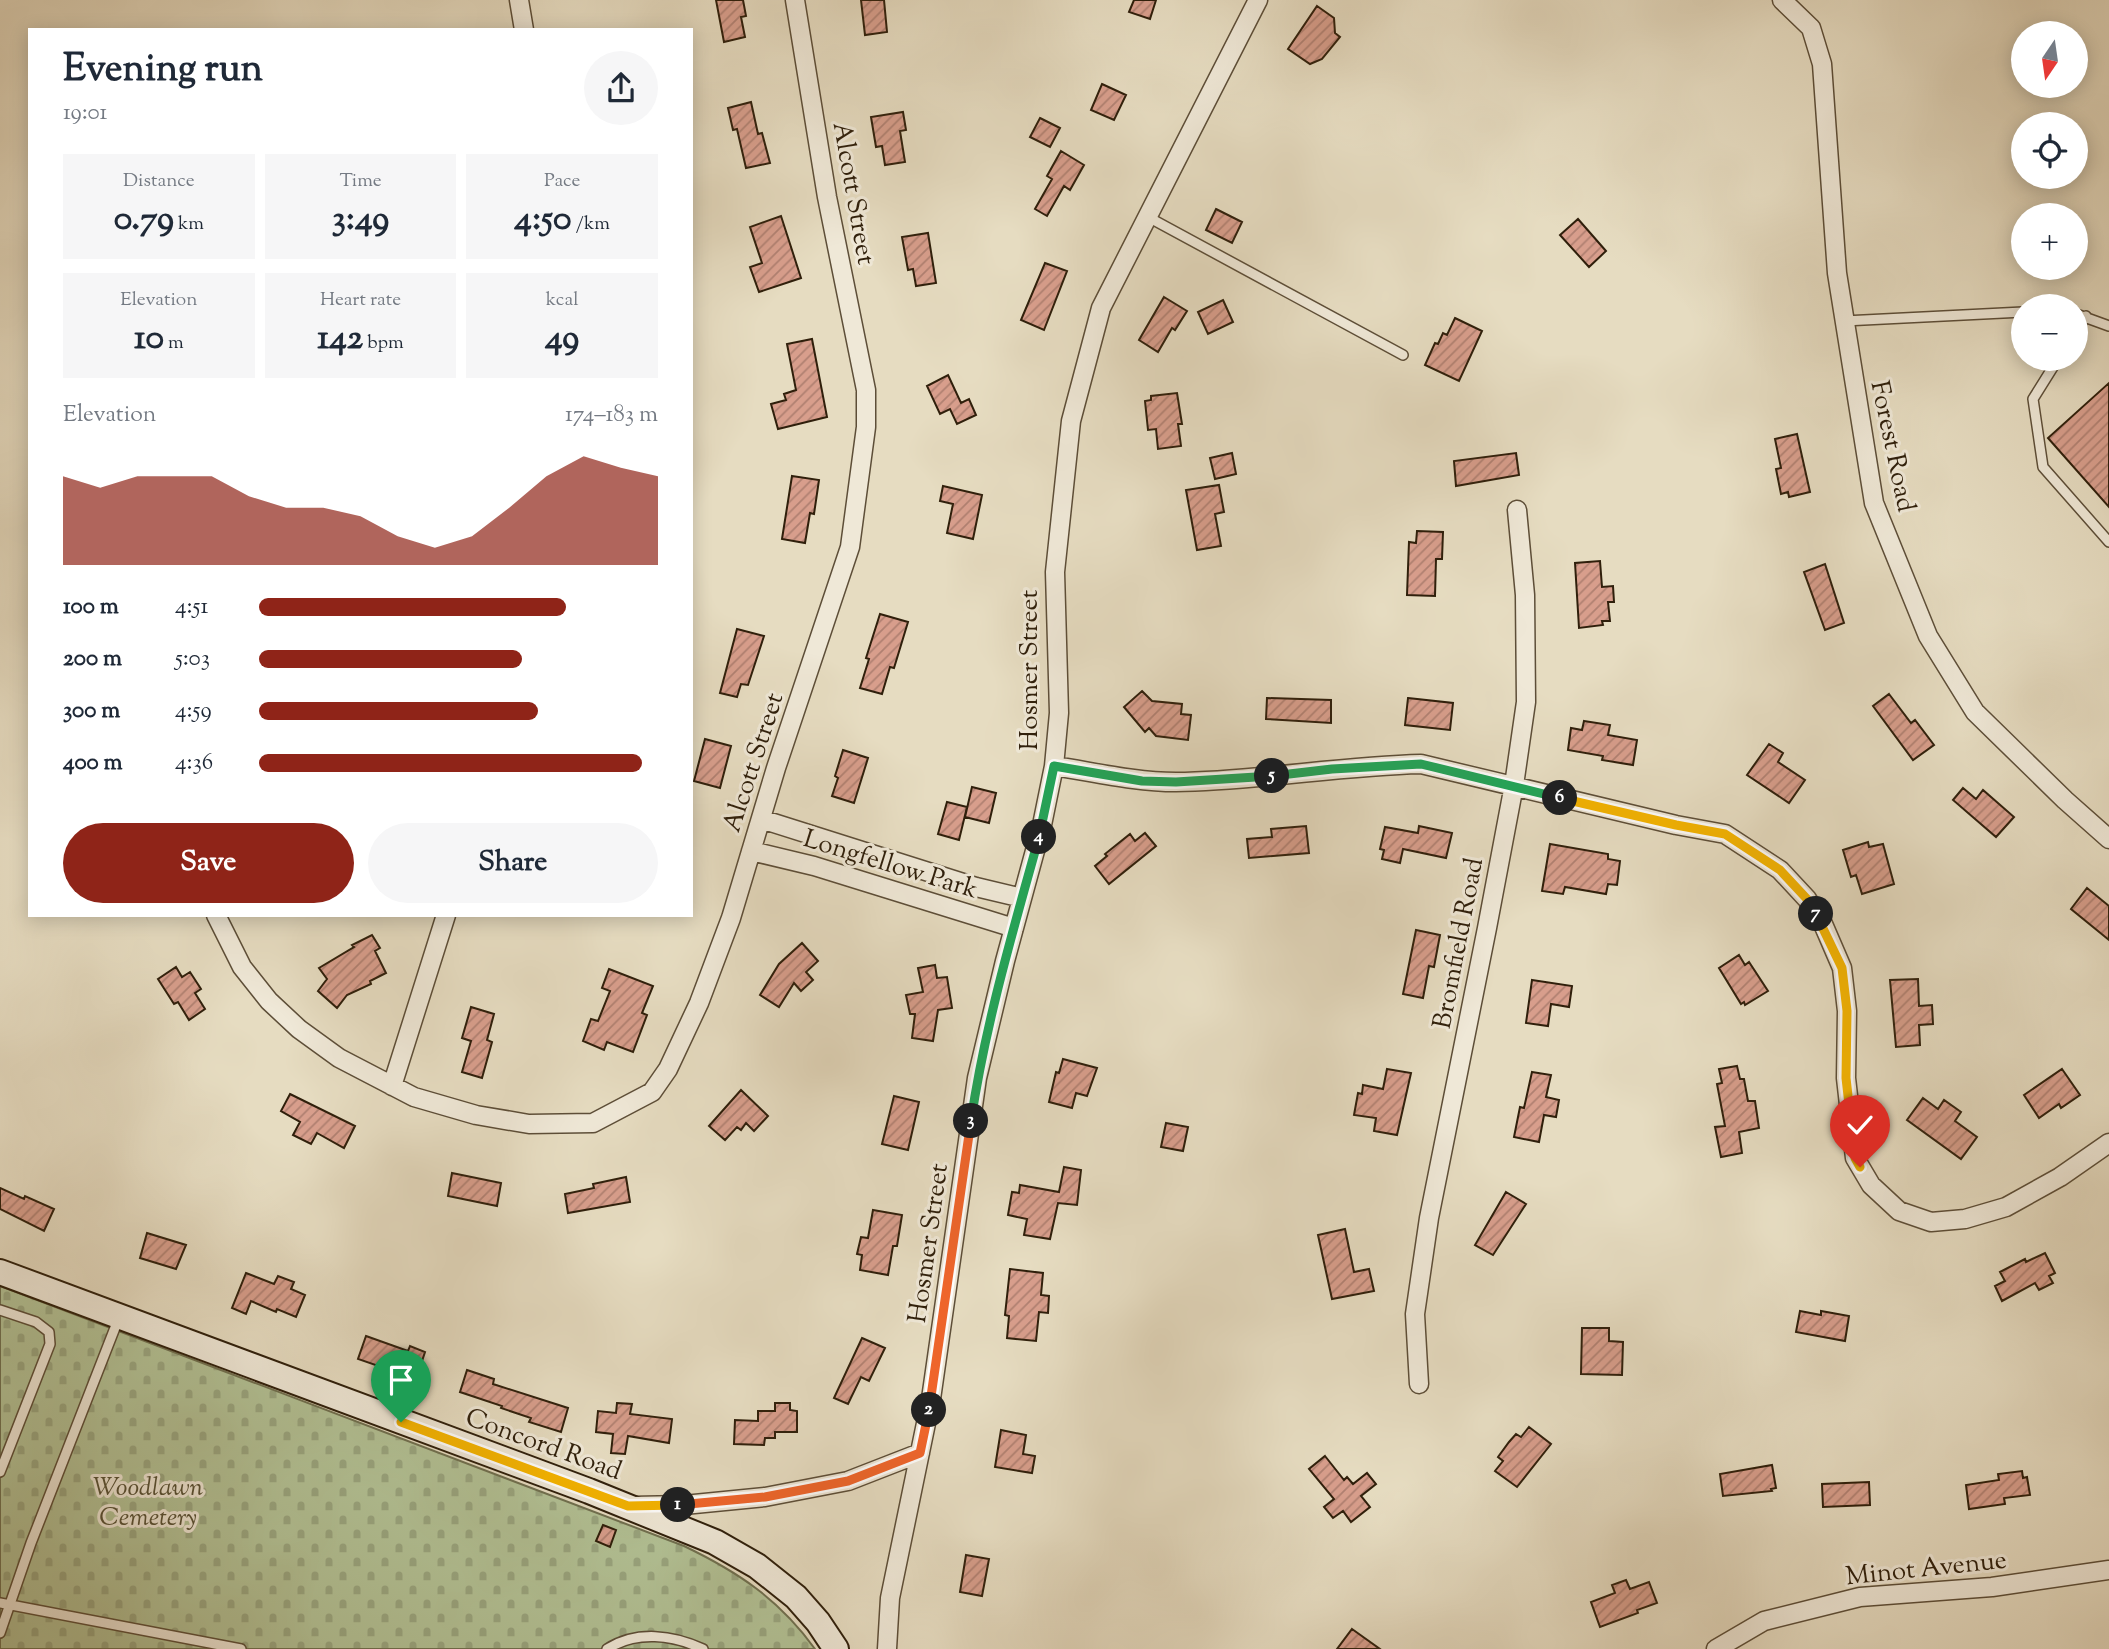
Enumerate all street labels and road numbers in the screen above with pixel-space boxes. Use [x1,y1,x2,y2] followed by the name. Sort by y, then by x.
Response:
[822,119,883,268] street label: Alcott Street
[1860,378,1924,516] street label: Forest Road
[1012,590,1049,750] street label: Hosmer Street
[714,688,794,837] street label: Alcott Street
[799,821,982,909] street label: Longfellow Park
[1425,854,1494,1032] street label: Bromfield Road
[900,1161,959,1326] street label: Hosmer Street
[460,1400,627,1491] street label: Concord Road
[1844,1543,2009,1596] street label: Minot Avenue

